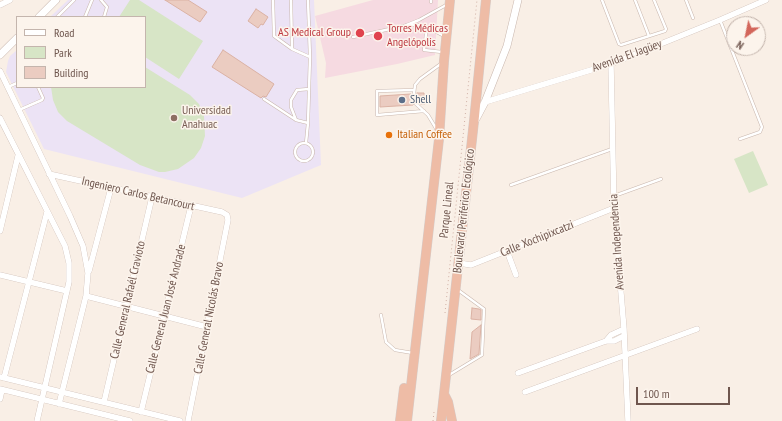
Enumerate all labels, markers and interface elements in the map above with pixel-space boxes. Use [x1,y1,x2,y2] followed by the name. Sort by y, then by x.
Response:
[16,16,146,88] legend
[726,16,766,56] north arrow
[387,22,448,50] place label: Torres Médicas Angelópolis
[54,25,74,40] text: Road
[278,26,351,40] place label: AS Medical Group
[354,27,366,39] marker: AS Medical Group
[372,30,384,42] marker: Torres Médicas Angelópolis
[590,37,664,75] street label: Avenida El Jagüey
[734,38,746,53] text: N
[54,45,72,60] text: Park
[54,65,89,80] text: Building
[410,93,431,107] place label: Shell
[397,95,407,105] marker: Shell
[182,104,231,132] place label: Universidad Anahuac
[169,113,179,123] marker: Universidad Anahuac
[397,128,452,142] place label: Italian Coffee
[384,130,394,140] marker: Italian Coffee
[450,148,478,274] street label: Boulevard Periférico Ecológico
[80,174,196,214] street label: Ingeniero Carlos Betancourt
[437,181,457,239] street label: Parque Lineal
[606,194,628,290] street label: Avenida Independencia
[498,218,576,260] street label: Calle Xochipixcatzi
[107,240,149,360] street label: Calle General Rafaél Cravioto
[143,243,189,375] street label: Calle General Juan José Andrade
[191,261,227,375] street label: Calle General Nicolás Bravo
[638,379,732,405] scale bar
[643,386,670,401] text: 100 m

